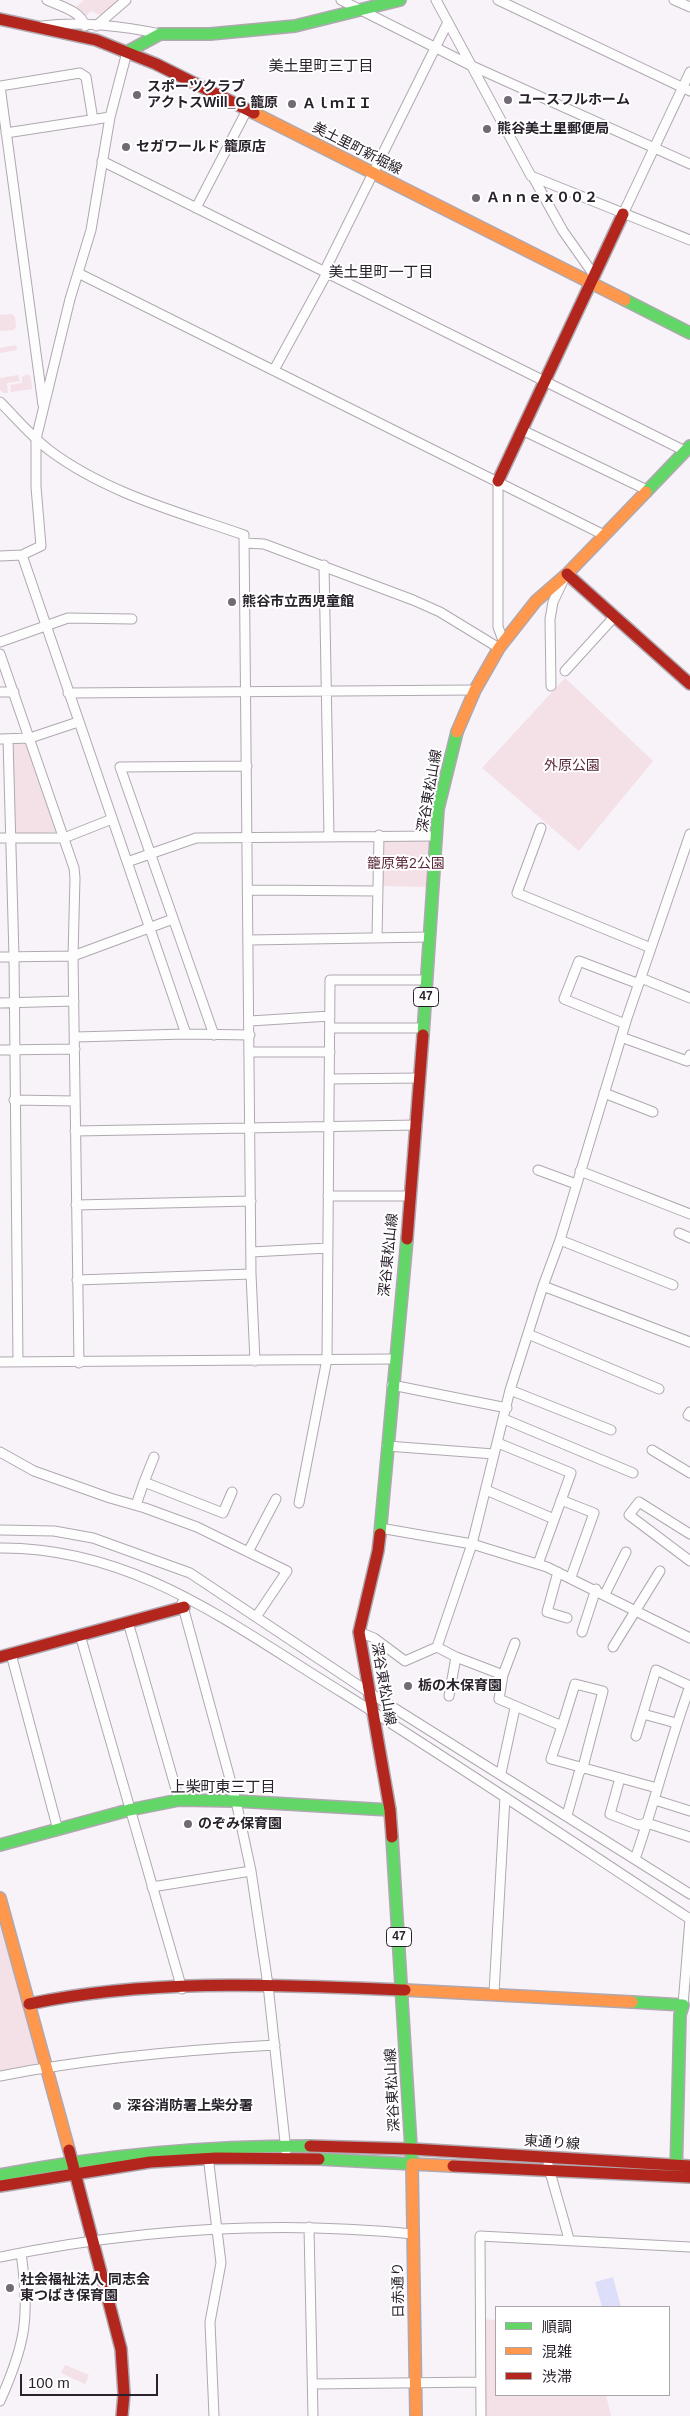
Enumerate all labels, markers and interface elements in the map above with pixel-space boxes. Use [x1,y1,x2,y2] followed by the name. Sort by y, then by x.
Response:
[269,58,373,76] district label: 美土里町三丁目
[147,79,278,111] place label: スポーツクラブ アクトスWill_G 籠原
[131,89,143,101] marker: スポーツクラブ アクトスWill_G 籠原
[518,92,630,108] place label: ユースフルホーム
[502,94,514,106] marker: ユースフルホーム
[302,96,372,112] place label: ＡｌｍＩＩ
[286,98,298,110] marker: ＡｌｍＩＩ
[310,119,404,179] street label: 美土里町新堀線
[497,121,609,137] place label: 熊谷美土里郵便局
[481,123,493,135] marker: 熊谷美土里郵便局
[136,139,266,155] place label: セガワールド 籠原店
[120,141,132,153] marker: セガワールド 籠原店
[486,190,598,206] place label: Ａｎｎｅｘ００２
[470,192,482,204] marker: Ａｎｎｅｘ００２
[329,264,433,282] district label: 美土里町一丁目
[242,594,354,610] place label: 熊谷市立西児童館
[226,596,238,608] marker: 熊谷市立西児童館
[414,748,446,834] street label: 深谷東松山線
[544,758,600,774] park label: 外原公園
[367,856,445,872] park label: 籠原第2公園
[414,988,438,1006] road number: 47
[376,1212,402,1298] street label: 深谷東松山線
[367,1641,399,1727] street label: 深谷東松山線
[418,1678,502,1694] place label: 栃の木保育園
[402,1680,414,1692] marker: 栃の木保育園
[171,1779,275,1797] district label: 上柴町東三丁目
[198,1816,282,1832] place label: のぞみ保育園
[182,1818,194,1830] marker: のぞみ保育園
[386,1928,412,1946] road number: 47
[382,2048,404,2132] street label: 深谷東松山線
[127,2098,253,2114] place label: 深谷消防署上柴分署
[111,2100,123,2112] marker: 深谷消防署上柴分署
[523,2133,581,2153] street label: 東通り線
[390,2262,408,2318] street label: 日赤通り
[20,2272,150,2304] place label: 社会福祉法人 同志会 東つばき保育園
[4,2282,16,2294] marker: 社会福祉法人 同志会 東つばき保育園
[495,2306,670,2396] legend
[542,2318,572,2335] text: 順調
[542,2343,572,2360] text: 混雑
[22,2364,160,2396] scale bar
[542,2368,572,2385] text: 渋滞
[28,2374,70,2391] text: 100 m

